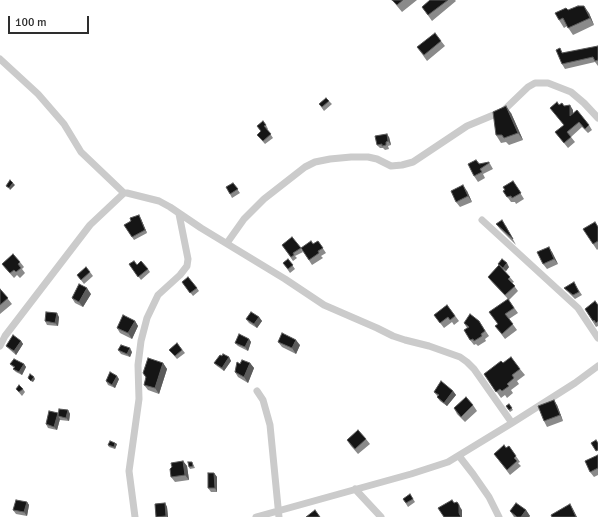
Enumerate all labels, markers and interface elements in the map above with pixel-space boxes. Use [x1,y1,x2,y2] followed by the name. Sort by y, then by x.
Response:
[10,8,91,34] scale bar
[15,15,47,30] text: 100 m

